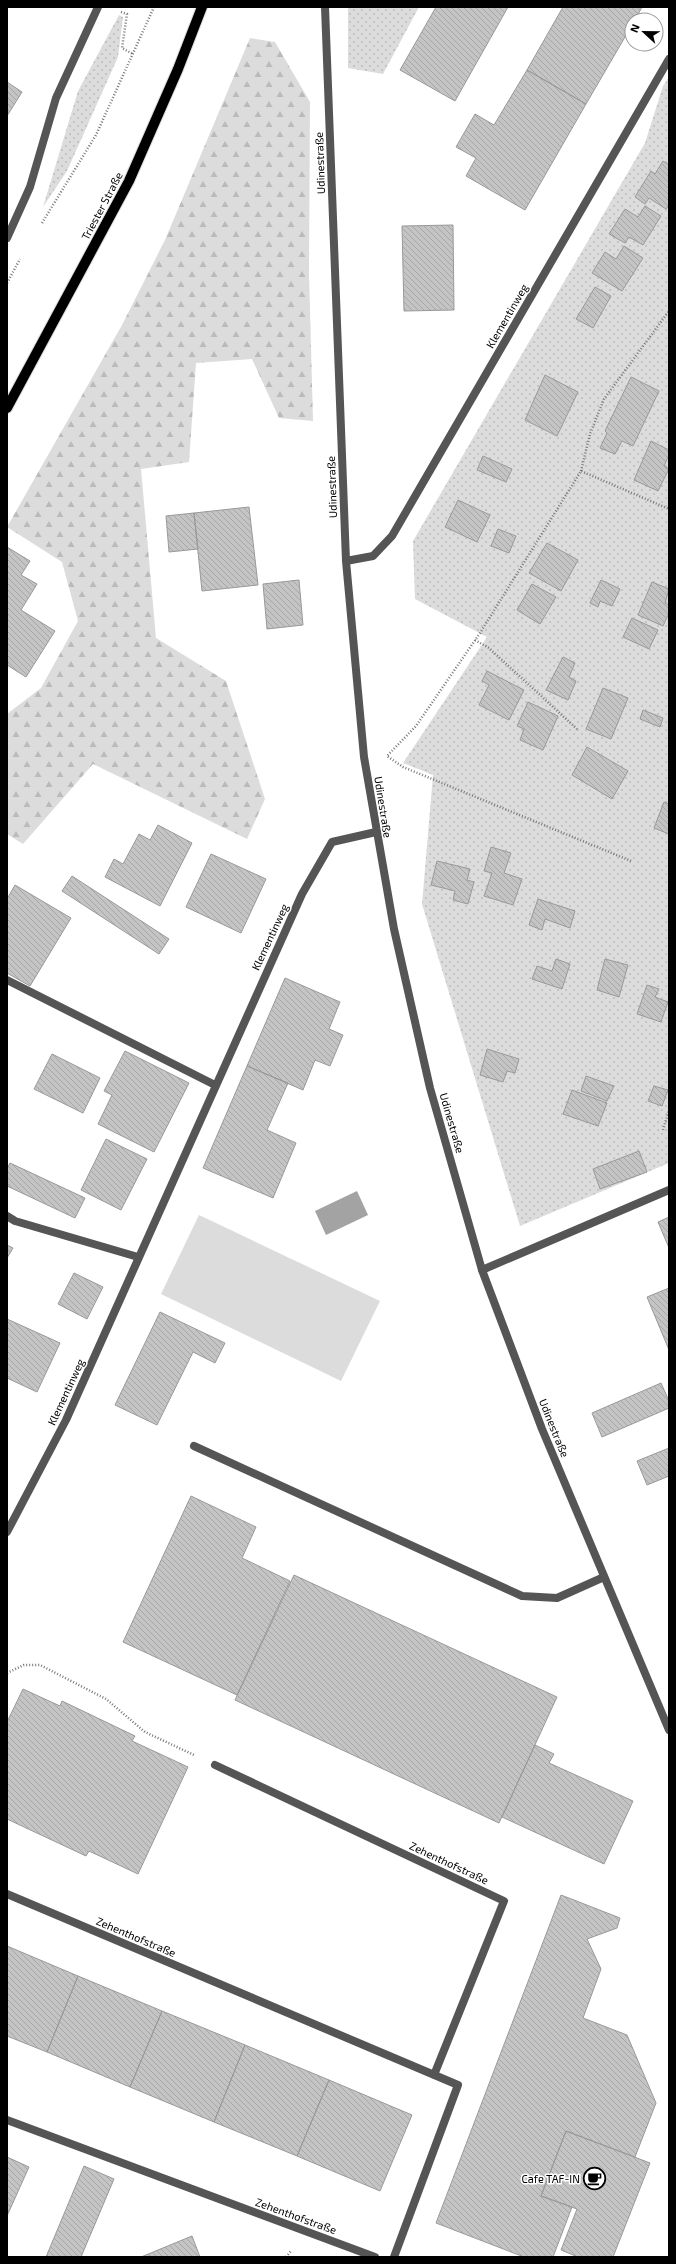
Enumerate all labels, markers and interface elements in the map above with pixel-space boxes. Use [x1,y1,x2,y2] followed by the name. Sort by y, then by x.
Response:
[624,12,664,52] north arrow
[627,22,642,34] text: N
[312,132,327,194] street label: Udinestraße
[78,170,125,242] street label: Triester Straße
[483,281,530,350] street label: Klementinweg
[324,456,339,518] street label: Udinestraße
[372,775,395,839] street label: Udinestraße
[248,901,291,972] street label: Klementinweg
[438,1091,467,1155] street label: Udinestraße
[44,1356,87,1427] street label: Klementinweg
[537,1397,572,1459] street label: Udinestraße
[408,1839,491,1887] street label: Zehenthofstraße
[94,1914,178,1959] street label: Zehenthofstraße
[582,2166,608,2192] cafe icon: Cafe TAF-IN
[521,2172,580,2185] place label: Cafe TAF-IN
[254,2195,339,2236] street label: Zehenthofstraße

